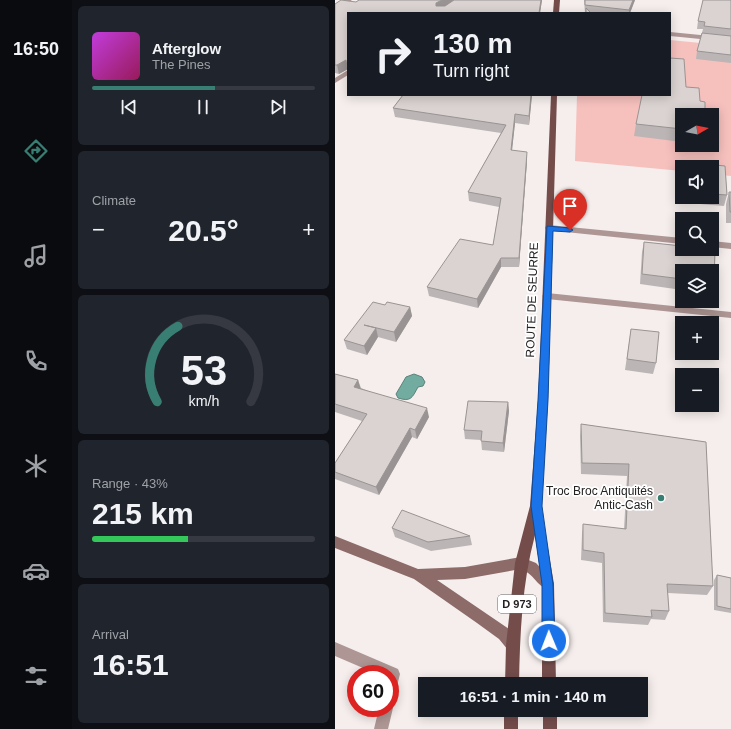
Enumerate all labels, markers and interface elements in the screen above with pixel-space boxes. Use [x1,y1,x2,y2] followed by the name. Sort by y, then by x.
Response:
[367,28,419,80] icon: right
[433,28,512,59] text: 130 m
[13,39,59,59] text: 16:50
[152,40,221,57] text: Afterglow
[152,57,211,72] text: The Pines
[433,61,509,81] text: Turn right
[118,96,140,118] icon: previous
[192,96,214,118] icon: pause
[267,96,289,118] icon: next
[675,108,719,152] north arrow
[675,108,719,412] map controls
[22,137,50,165] icon: directions
[675,160,719,204] button: sound
[553,189,587,230] pin
[92,193,136,208] text: Climate
[559,195,581,217] icon: arrive
[675,212,719,256] button: search
[168,214,239,247] text: 20.5°
[92,217,105,242] text: −
[302,217,315,242] text: +
[22,242,50,270] icon: music
[523,242,541,358] street label: ROUTE DE SEURRE
[675,264,719,308] button: layers
[675,316,719,360] button: +
[22,347,50,375] icon: phone
[180,347,227,394] text: 53
[675,368,719,412] button: −
[188,393,219,409] text: km/h
[22,452,50,480] icon: climate
[92,476,168,491] text: Range · 43%
[546,484,653,512] place label: Troc Broc Antiquités Antic-Cash
[656,493,666,503] marker: Troc Broc Antiquités Antic-Cash
[92,497,194,530] text: 215 km
[22,557,50,585] icon: car
[498,595,536,613] road number: D 973
[528,620,570,662] position arrow
[92,627,129,642] text: Arrival
[92,648,169,681] text: 16:51
[22,662,50,690] icon: filters
[347,665,399,717] speed limit sign: 60
[460,688,606,705] text: 16:51 · 1 min · 140 m

